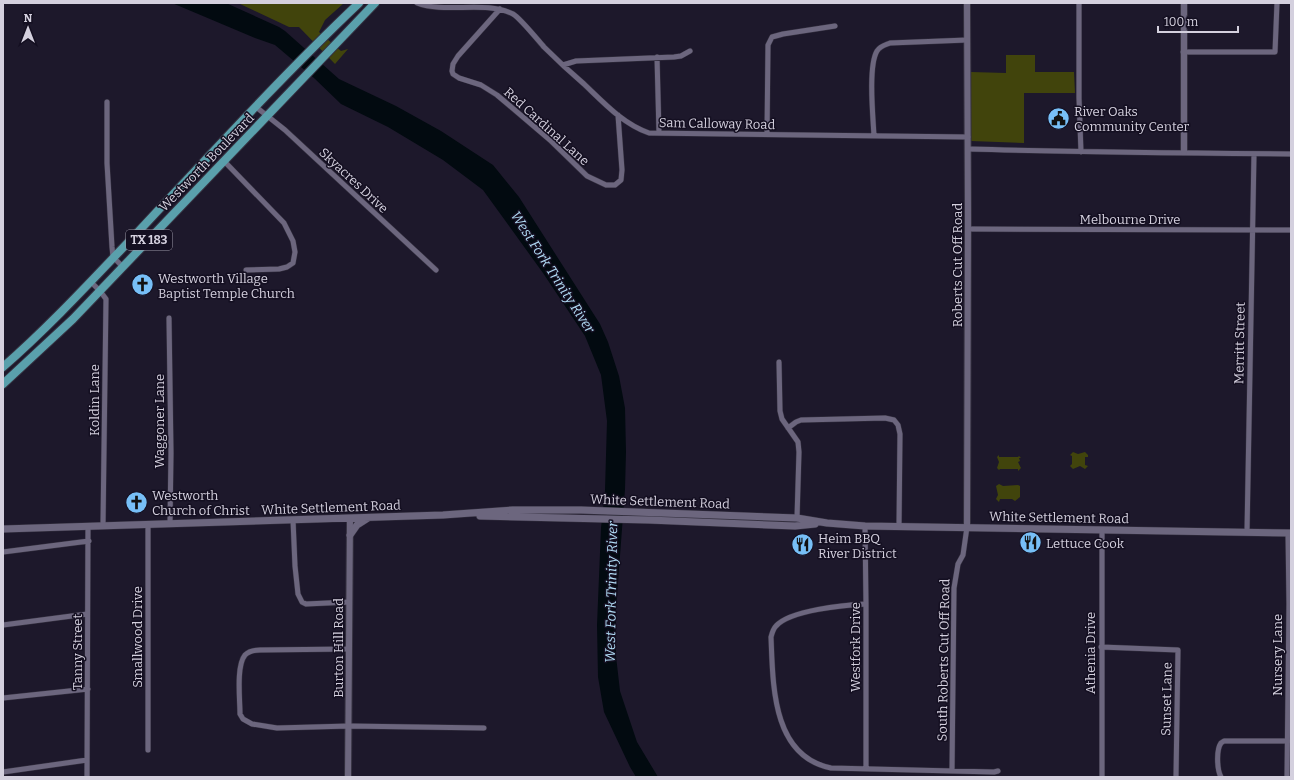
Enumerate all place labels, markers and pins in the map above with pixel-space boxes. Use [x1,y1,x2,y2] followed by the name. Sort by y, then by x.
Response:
[1074,104,1190,134] place label: River Oaks Community Center
[1046,105,1072,131] public building icon: River Oaks Community Center
[158,271,295,301] place label: Westworth Village Baptist Temple Church
[129,272,155,298] church icon: Westworth Village Baptist Temple Church
[152,488,250,518] place label: Westworth Church of Christ
[123,489,149,515] church icon: Westworth Church of Christ
[1018,530,1044,556] restaurant icon: Lettuce Cook
[818,531,897,561] place label: Heim BBQ River District
[789,532,815,558] restaurant icon: Heim BBQ River District
[1046,536,1125,551] place label: Lettuce Cook

